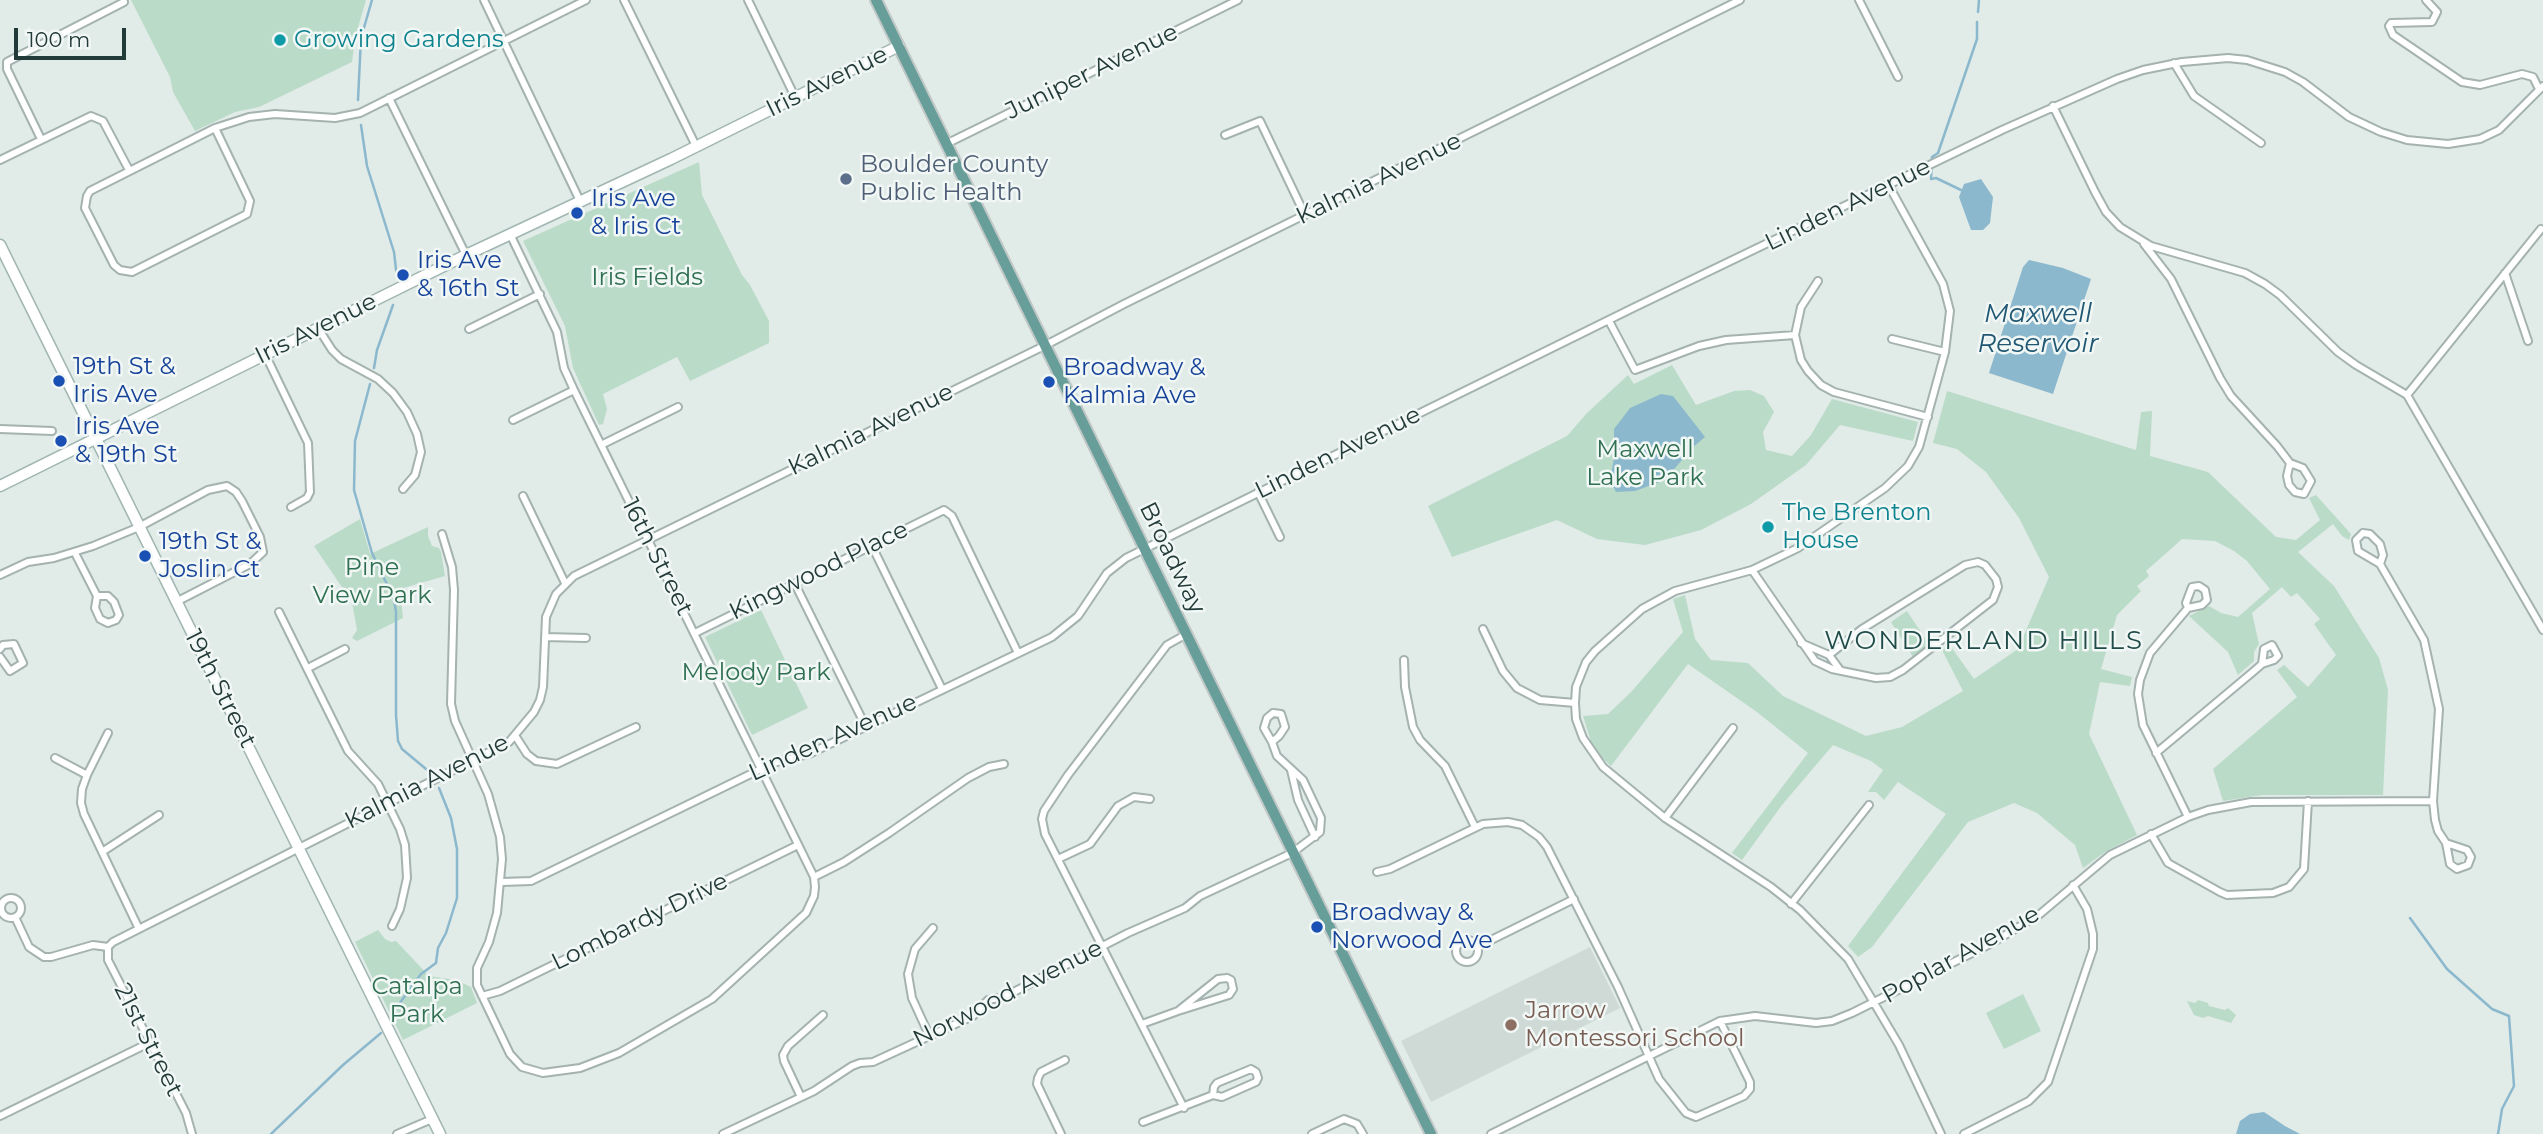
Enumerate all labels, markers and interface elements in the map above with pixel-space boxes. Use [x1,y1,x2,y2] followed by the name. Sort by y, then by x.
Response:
[18,14,130,58] scale bar
[1001,18,1183,126] street label: Juniper Avenue
[294,26,504,54] place label: Growing Gardens
[27,27,90,52] text: 100 m
[272,32,288,48] marker: Growing Gardens
[761,40,893,124] street label: Iris Avenue
[1292,127,1466,231] street label: Kalmia Avenue
[860,151,1048,207] place label: Boulder County Public Health
[1760,152,1936,258] street label: Linden Avenue
[838,171,854,187] marker: Boulder County Public Health
[591,185,681,241] place label: Iris Ave & Iris Ct
[569,205,585,221] marker: Iris Ave & Iris Ct
[417,247,519,303] place label: Iris Ave & 16th St
[591,264,703,292] park label: Iris Fields
[395,267,411,283] marker: Iris Ave & 16th St
[250,287,382,371] street label: Iris Avenue
[1977,298,2099,360] water label: Maxwell Reservoir
[73,353,176,409] place label: 19th St & Iris Ave
[1063,354,1205,410] place label: Broadway & Kalmia Ave
[51,373,67,389] marker: 19th St & Iris Ave
[1041,374,1057,390] marker: Broadway & Kalmia Ave
[784,378,958,482] street label: Kalmia Avenue
[1250,400,1426,506] street label: Linden Avenue
[75,413,178,469] place label: Iris Ave & 19th St
[53,433,69,449] marker: Iris Ave & 19th St
[1586,436,1704,492] park label: Maxwell Lake Park
[615,493,699,621] street label: 16th Street
[1133,498,1211,618] street label: Broadway
[1782,499,1931,555] place label: The Brenton House
[725,515,913,627] street label: Kingwood Place
[1760,519,1776,535] marker: The Brenton House
[159,528,262,584] place label: 19th St & Joslin Ct
[137,548,153,564] marker: 19th St & Joslin Ct
[312,554,432,610] park label: Pine View Park
[178,625,262,753] street label: 19th Street
[1826,625,2142,657] district label: WONDERLAND HILLS
[681,659,831,687] park label: Melody Park
[745,688,921,788] street label: Linden Avenue
[340,728,514,836] street label: Kalmia Avenue
[547,867,733,977] street label: Lombardy Drive
[1331,899,1493,955] place label: Broadway & Norwood Ave
[1877,900,2045,1010] street label: Poplar Avenue
[1309,919,1325,935] marker: Broadway & Norwood Ave
[909,934,1107,1054] street label: Norwood Avenue
[371,973,463,1029] park label: Catalpa Park
[107,979,189,1101] street label: 21st Street
[1525,997,1744,1053] place label: Jarrow Montessori School
[1503,1017,1519,1033] marker: Jarrow Montessori School

